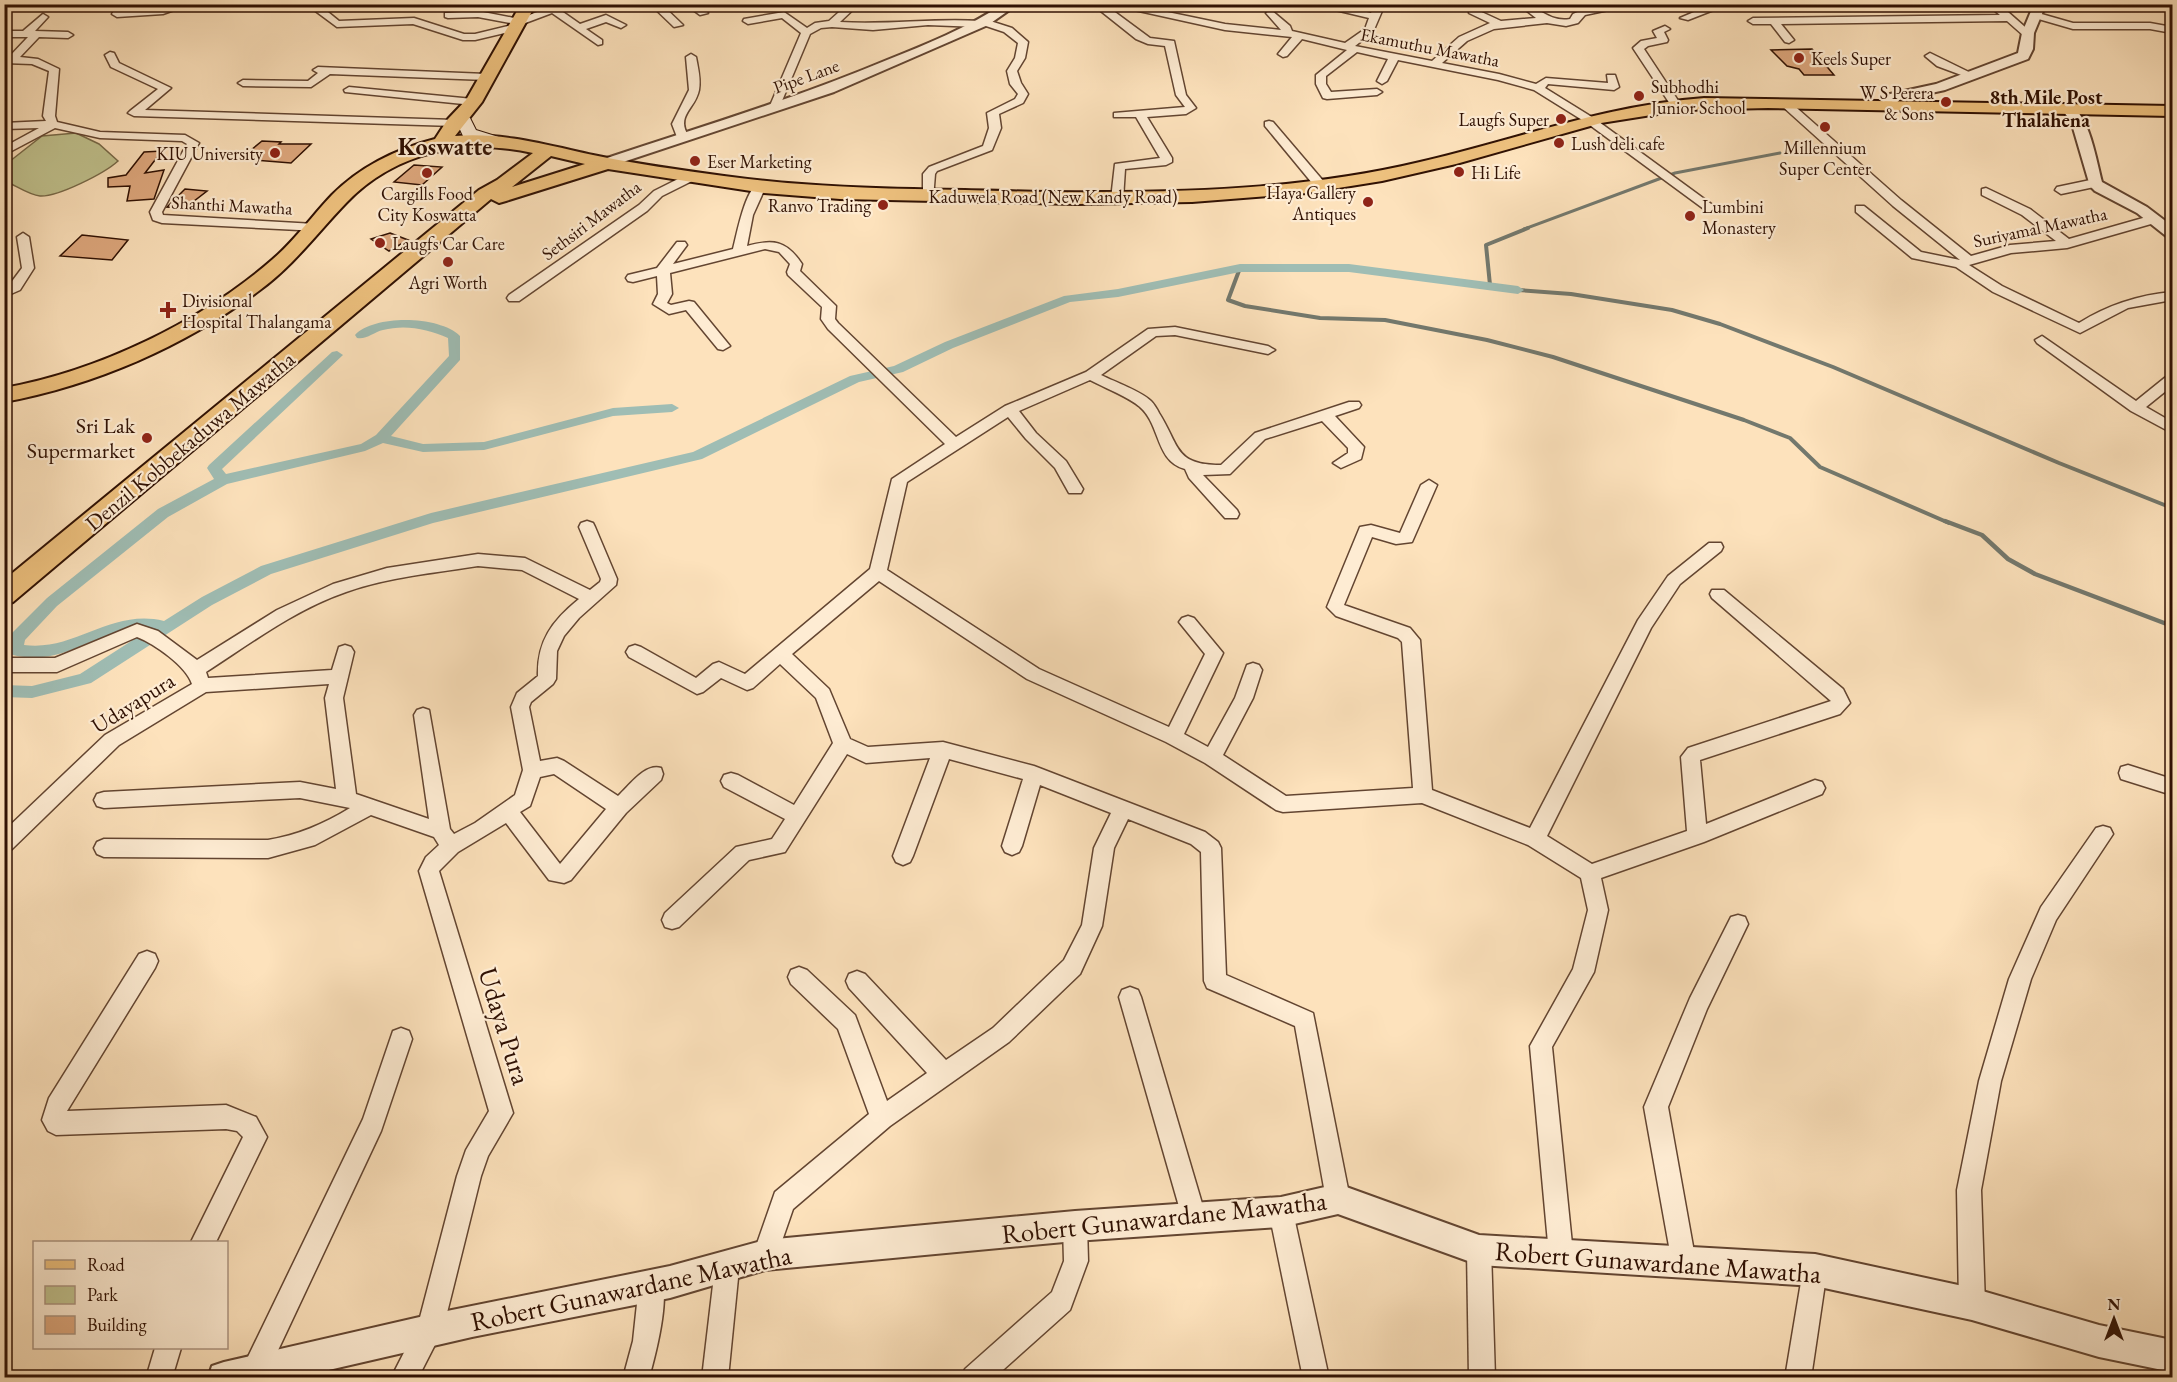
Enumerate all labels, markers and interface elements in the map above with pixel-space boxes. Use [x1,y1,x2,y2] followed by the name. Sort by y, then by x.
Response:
[1358,22,1502,72] street label: Ekamuthu Mawatha
[1811,47,1891,70] place label: Keels Super
[1792,51,1806,65] marker: Keels Super
[770,53,842,99] street label: Pipe Lane
[1649,75,1746,119] place label: Subhodhi Junior School
[1860,81,1935,125] place label: W S Perera & Sons
[1989,84,2103,133] district label: 8th Mile Post Thalahena
[1632,89,1646,103] marker: Subhodhi Junior School
[1939,95,1953,109] marker: W S Perera & Sons
[1459,108,1549,131] place label: Laugfs Super
[1554,112,1568,126] marker: Laugfs Super
[1818,120,1832,134] marker: Millennium Super Center
[398,131,492,162] district label: Koswatte
[1571,132,1665,155] place label: Lush deli cafe
[1552,136,1566,150] marker: Lush deli cafe
[1779,136,1871,180] place label: Millennium Super Center
[156,142,263,165] place label: KIU University
[268,146,282,160] marker: KIU University
[707,150,812,173] place label: Eser Marketing
[688,154,702,168] marker: Eser Marketing
[1471,161,1521,184] place label: Hi Life
[1452,165,1466,179] marker: Hi Life
[420,166,434,180] marker: Cargills Food City Koswatta
[537,175,646,265] street label: Sethsiri Mawatha
[1266,181,1356,225] place label: Haya Gallery Antiques
[377,182,477,226] place label: Cargills Food City Koswatta
[928,185,1178,208] street label: Kaduwela Road (New Kandy Road)
[171,190,294,220] street label: Shanthi Mawatha
[768,194,871,217] place label: Ranvo Trading
[1361,195,1375,209] marker: Haya Gallery Antiques
[1702,195,1776,239] place label: Lumbini Monastery
[876,198,890,212] marker: Ranvo Trading
[1971,201,2110,252] street label: Suriyamal Mawatha
[1683,209,1697,223] marker: Lumbini Monastery
[392,232,505,255] place label: Laugfs Car Care
[373,236,387,250] marker: Laugfs Car Care
[441,255,455,269] marker: Agri Worth
[408,271,487,294] place label: Agri Worth
[182,289,332,333] place label: Divisional Hospital Thalangama
[159,301,177,319] marker: Divisional Hospital Thalangama
[79,345,301,537] street label: Denzil Kobbekaduwa Mawatha
[27,411,136,465] place label: Sri Lak Supermarket
[140,431,154,445] marker: Sri Lak Supermarket
[86,666,180,740] street label: Udayapura
[471,963,539,1089] street label: Udaya Pura
[1000,1182,1329,1251] street label: Robert Gunawardane Mawatha
[1494,1233,1822,1291] street label: Robert Gunawardane Mawatha
[467,1237,795,1339] street label: Robert Gunawardane Mawatha
[33,1241,228,1349] legend
[87,1253,126,1276] text: Road
[87,1283,118,1306] text: Park
[2084,1289,2144,1349] north arrow
[2108,1294,2121,1315] text: N
[87,1313,147,1336] text: Building

